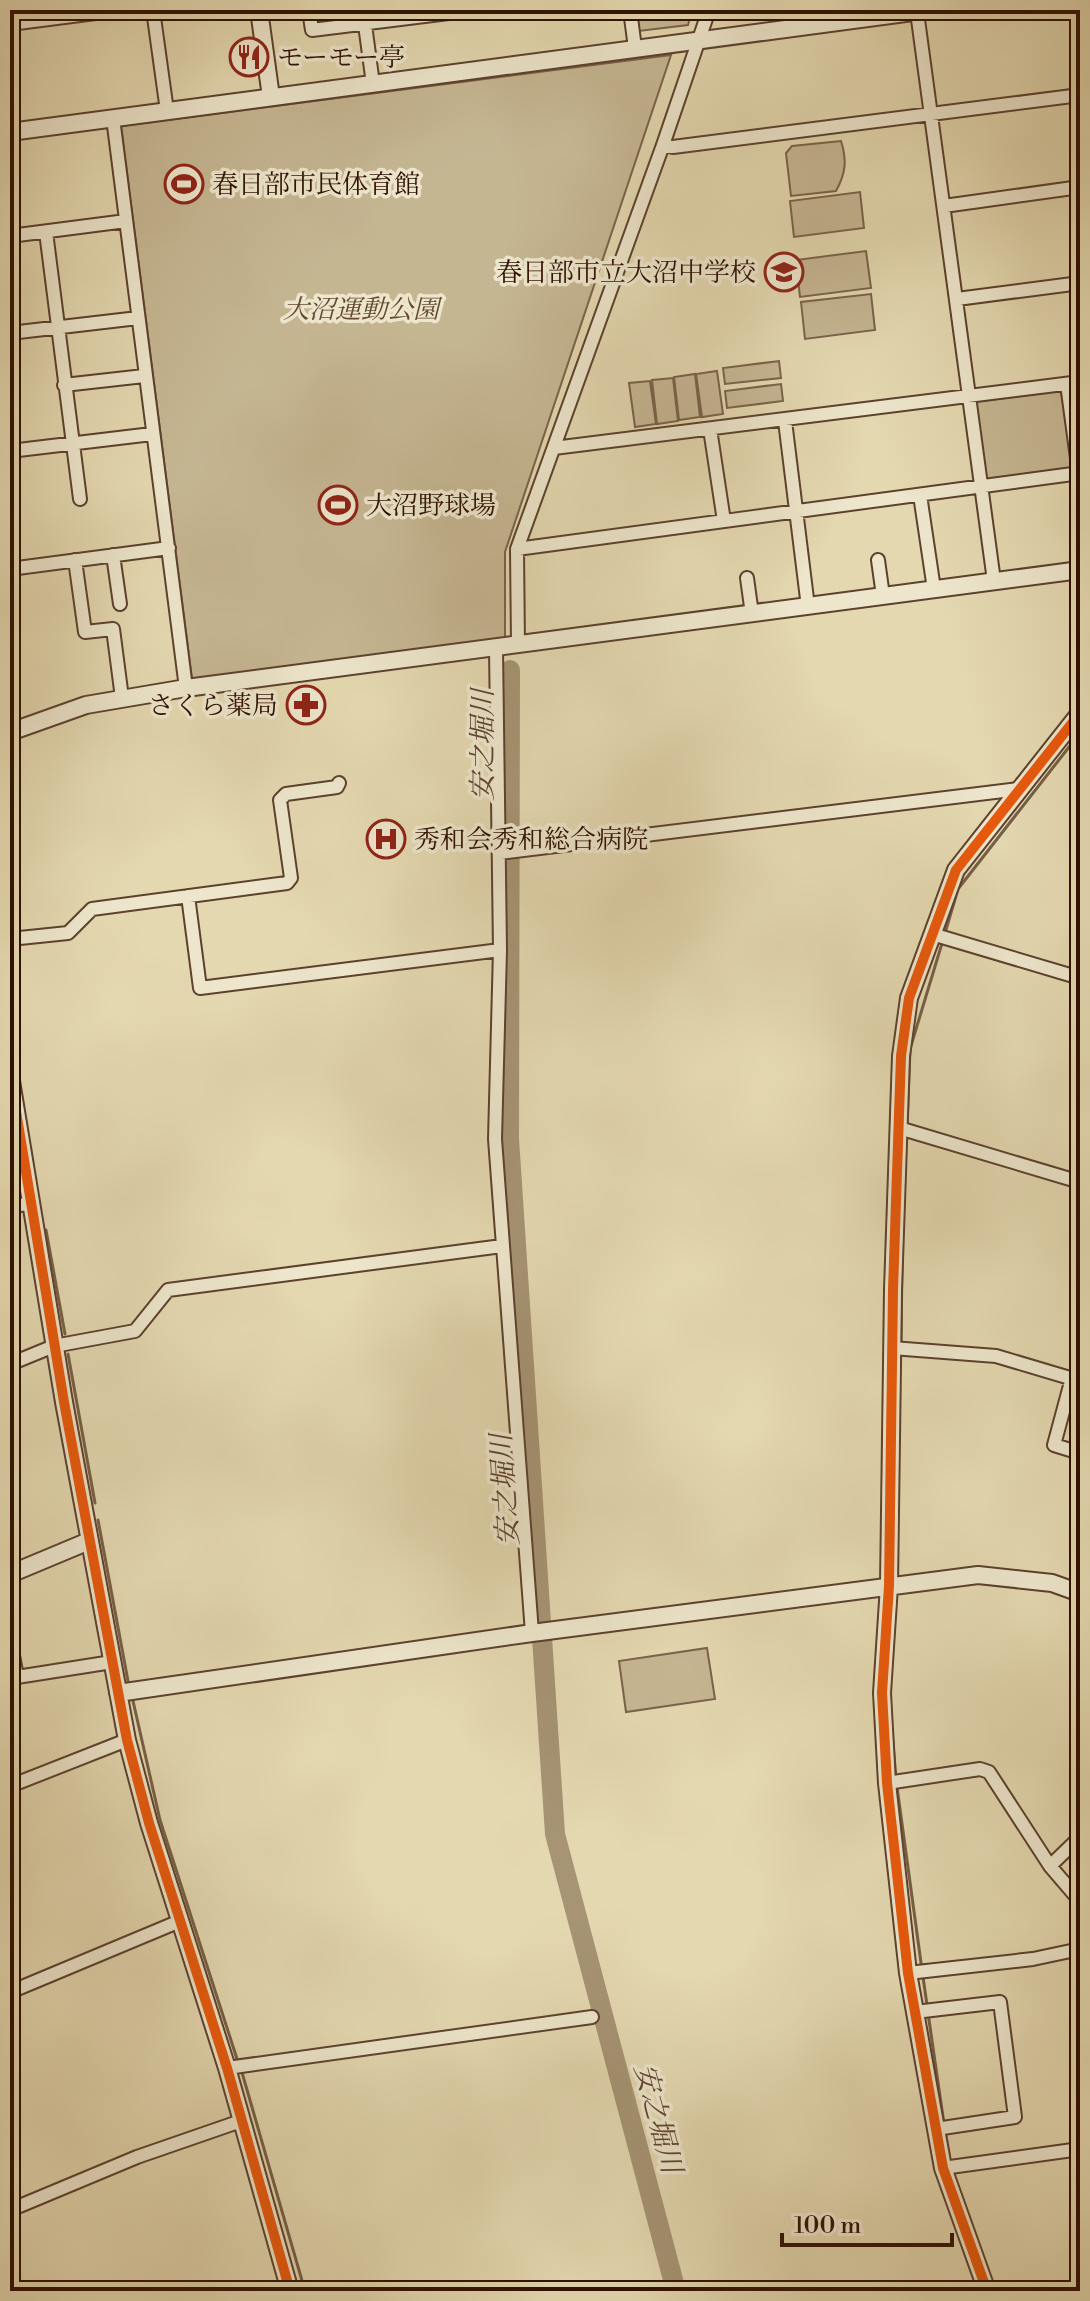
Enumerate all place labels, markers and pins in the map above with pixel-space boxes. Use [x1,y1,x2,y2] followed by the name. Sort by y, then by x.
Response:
[228,36,270,78] restaurant icon: モーモー亭
[277,42,405,74] place label: モーモー亭
[163,163,205,205] sports icon: 春日部市民体育館
[212,169,420,201] place label: 春日部市民体育館
[763,251,805,293] school or university icon: 春日部市立大沼中学校
[496,257,756,289] place label: 春日部市立大沼中学校
[317,484,359,526] sports icon: 大沼野球場
[366,490,496,522] place label: 大沼野球場
[285,684,327,726] pharmacy icon: さくら薬局
[148,690,278,722] place label: さくら薬局
[365,818,407,860] hospital icon: 秀和会秀和総合病院
[414,824,648,856] place label: 秀和会秀和総合病院

